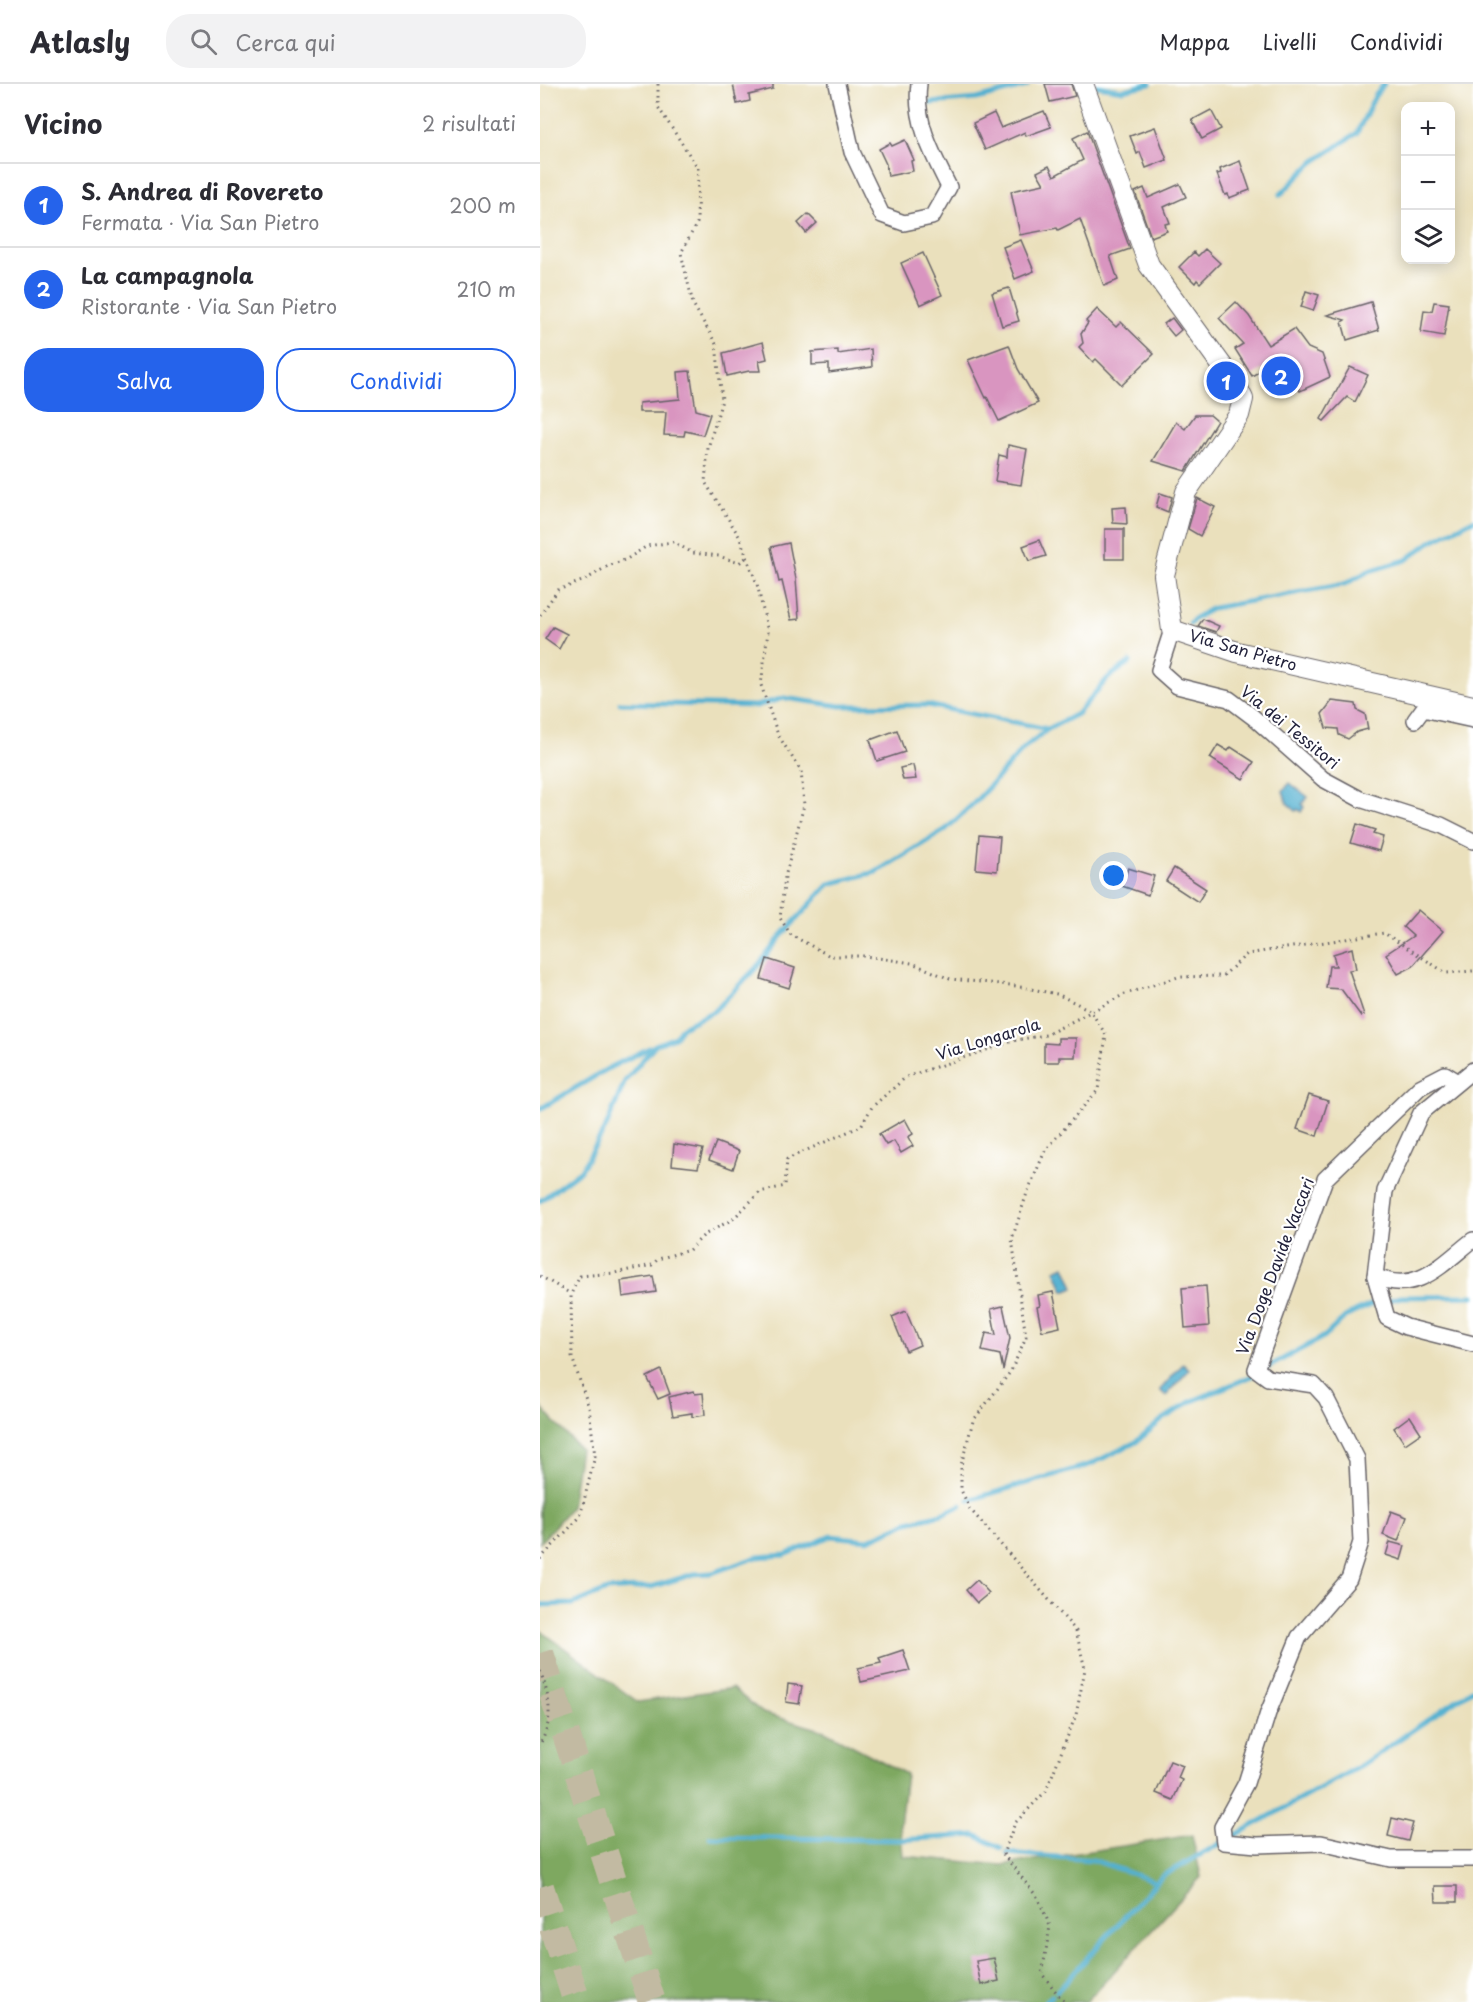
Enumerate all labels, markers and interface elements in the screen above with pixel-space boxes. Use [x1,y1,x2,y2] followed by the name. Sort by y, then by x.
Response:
[166,14,586,68] search box
[30,20,130,63] text: Atlasly
[187,25,220,58] icon: search
[235,25,336,58] text: Cerca qui
[1160,25,1230,57] text: Mappa
[1263,25,1317,57] text: Livelli
[1350,25,1443,57] text: Condividi
[1401,102,1455,264] map controls
[1401,102,1455,156] button: +
[24,104,102,143] text: Vicino
[422,108,516,138] text: 2 risultati
[1401,156,1455,210] button: −
[81,174,323,207] text: S. Andrea di Rovereto
[39,190,48,220] text: 1
[449,190,516,220] text: 200 m
[81,207,319,237] text: Fermata · Via San Pietro
[1401,210,1455,264] button: layers
[81,258,254,291] text: La campagnola
[36,274,51,304] text: 2
[457,274,516,304] text: 210 m
[81,291,337,321] text: Ristorante · Via San Pietro
[24,348,264,412] button: Salva
[276,348,516,412] button: Condividi
[1262,354,1300,398] pin: 2
[1206,358,1246,404] pin: 1
[1187,622,1300,676] street label: Via San Pietro
[1236,679,1345,774] street label: Via dei Tessitori
[1099,861,1128,890] your location
[933,1011,1043,1065] street label: Via Longarola
[1229,1173,1319,1358] street label: Via Doge Davide Vaccari

